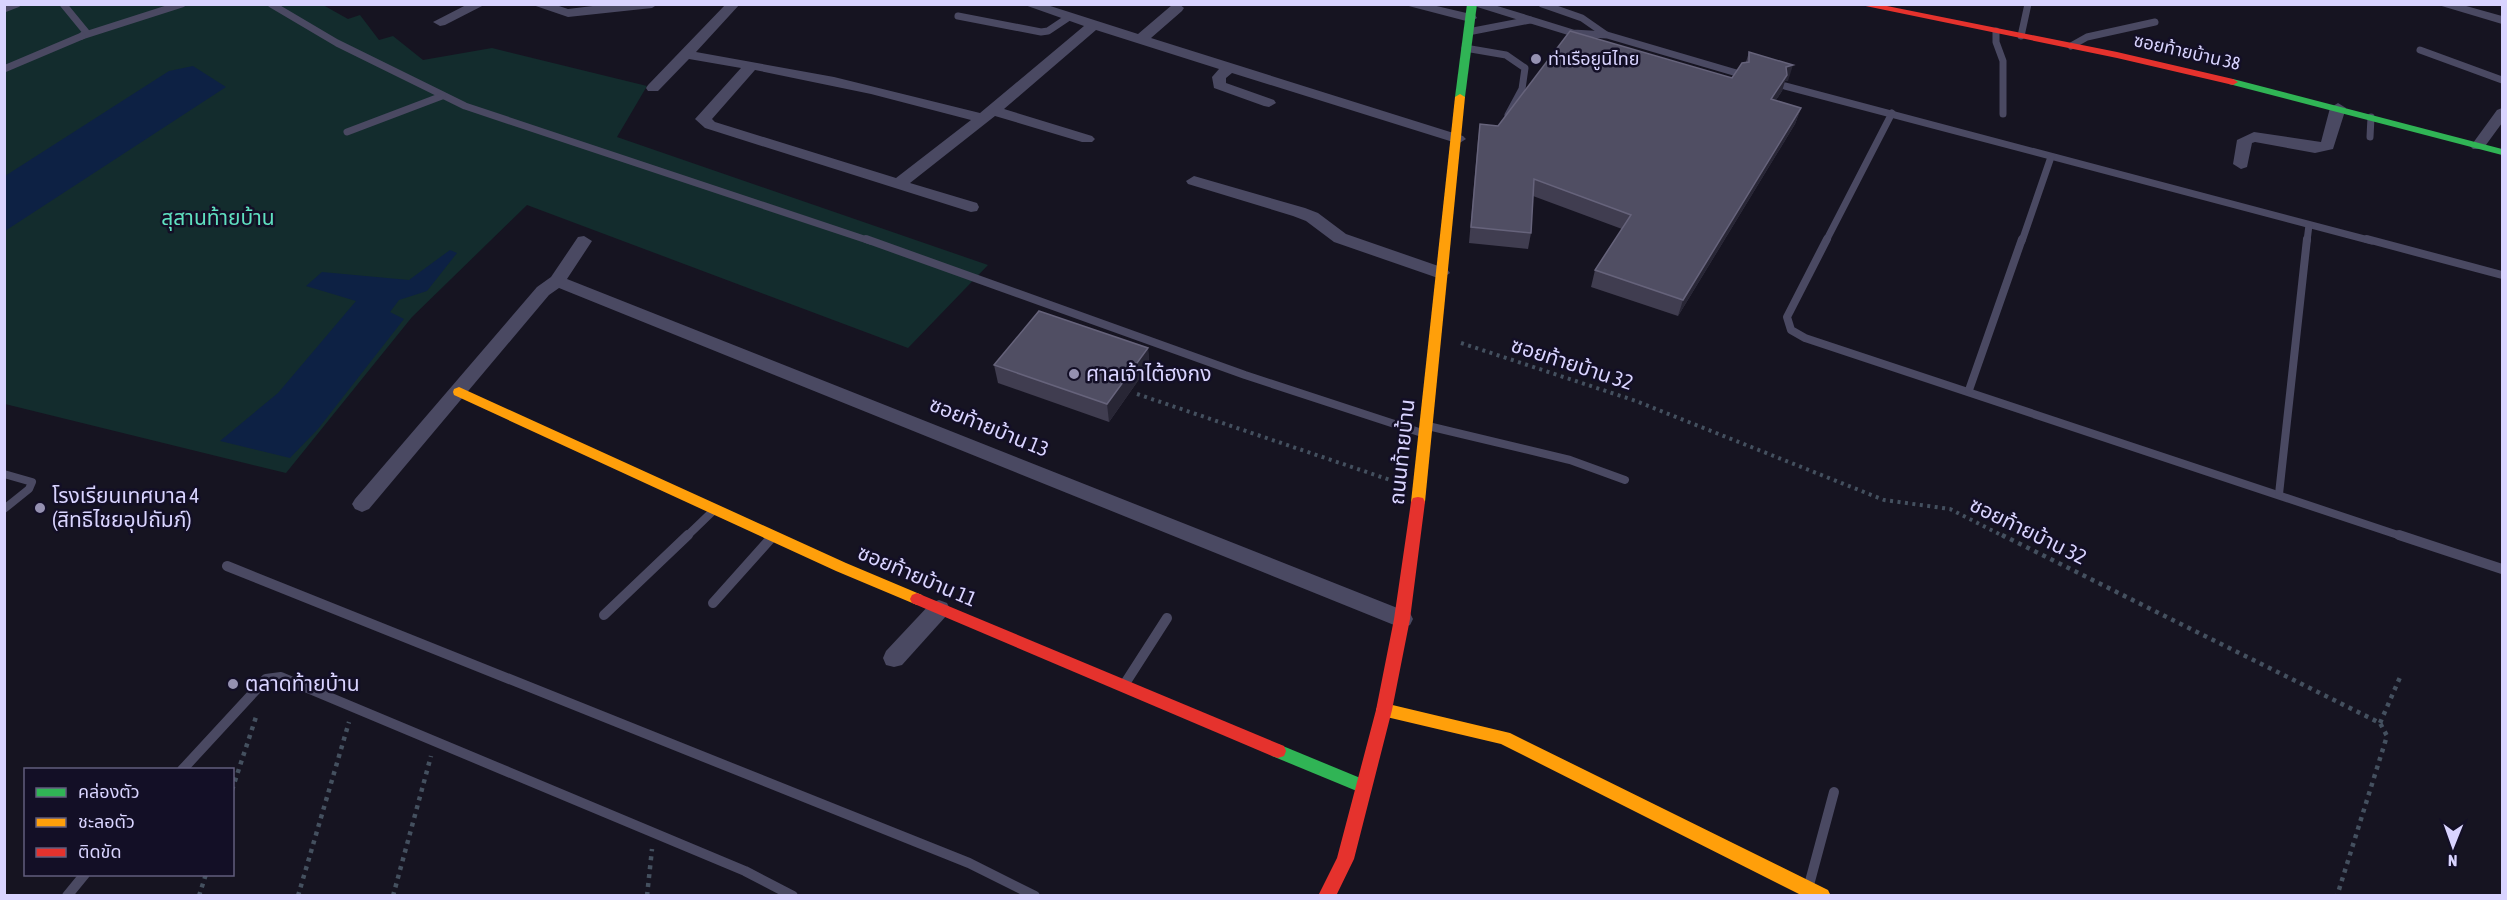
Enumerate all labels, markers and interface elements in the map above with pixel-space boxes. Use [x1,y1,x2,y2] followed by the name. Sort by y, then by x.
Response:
[2132,29,2242,74] street label: ซอยท้ายบ้าน 38
[1548,48,1639,71] place label: ท่าเรือยูนิไทย
[1529,52,1543,66] marker: ท่าเรือยูนิไทย
[161,205,275,231] park label: สุสานท้ายบ้าน
[1508,332,1636,394] street label: ซอยท้ายบ้าน 32
[1086,361,1211,385] place label: ศาลเจ้าไต้ฮงกง
[1067,367,1081,381] marker: ศาลเจ้าไต้ฮงกง
[926,391,1053,461] street label: ซอยท้ายบ้าน 13
[1384,398,1418,506] street label: ถนนท้ายบ้าน
[52,483,200,533] place label: โรงเรียนเทศบาล 4 (สิทธิไชยอุปถัมภ์)
[1966,492,2091,569] street label: ซอยท้ายบ้าน 32
[33,501,47,515] marker: โรงเรียนเทศบาล 4 (สิทธิไชยอุปถัมภ์)
[854,539,980,611] street label: ซอยท้ายบ้าน 11
[245,671,360,695] place label: ตลาดท้ายบ้าน
[226,677,240,691] marker: ตลาดท้ายบ้าน
[24,768,234,876] legend
[78,781,140,802] text: คล่องตัว
[78,811,135,832] text: ชะลอตัว
[2423,816,2483,876] north arrow
[78,841,121,862] text: ติดขัด
[2448,852,2458,870] text: N

